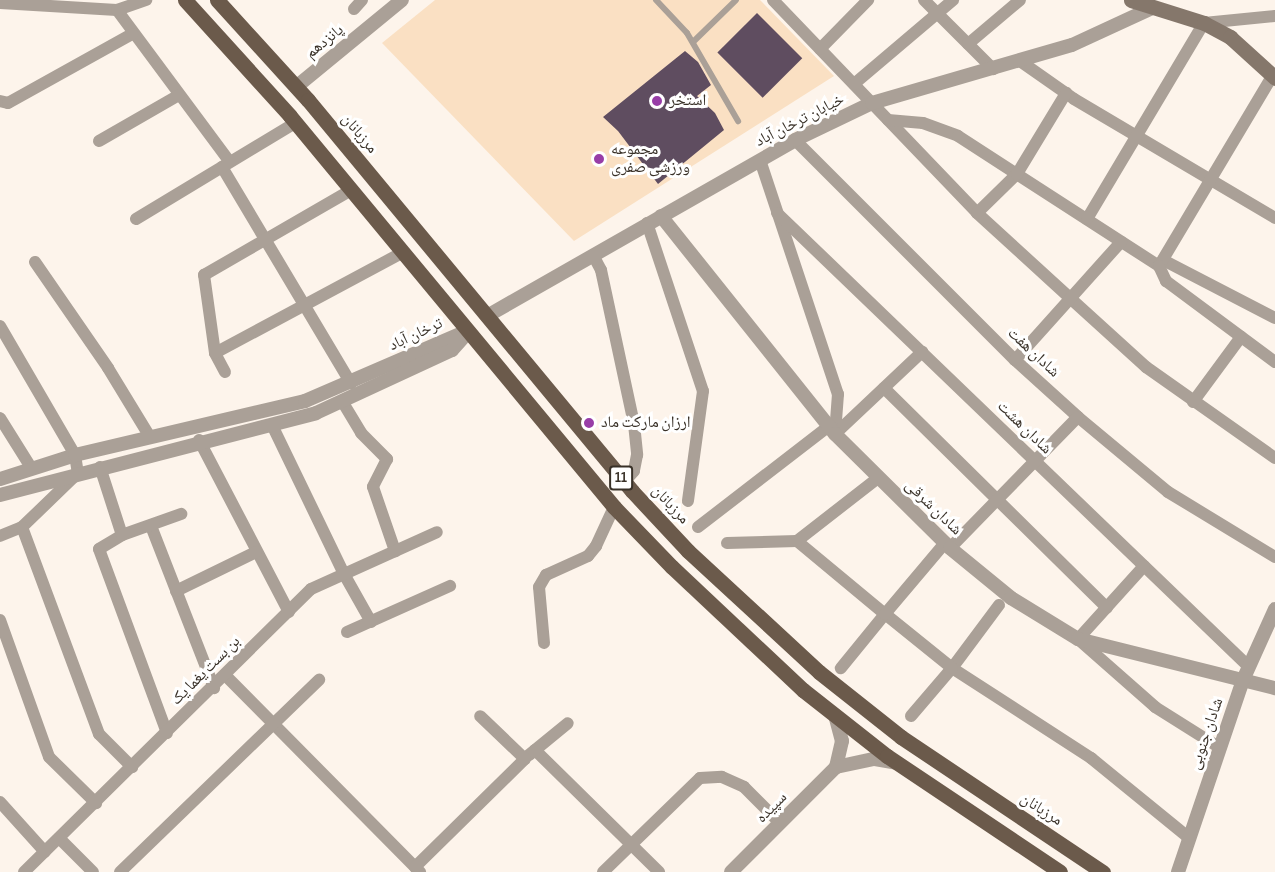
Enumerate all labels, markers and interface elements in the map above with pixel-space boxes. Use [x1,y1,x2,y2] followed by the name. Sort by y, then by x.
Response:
[302,21,348,63] street label: پانزدهم
[752,90,848,152] street label: خیابان ترخان آباد
[669,91,706,111] place label: استخر
[650,94,664,108] marker: استخر
[337,110,381,158] street label: مرزبانان
[611,140,690,178] place label: مجموعه ورزشی صفری
[592,152,606,166] marker: مجموعه ورزشی صفری
[386,314,446,356] street label: ترخان آباد
[1003,324,1063,382] street label: شادان هفت
[993,397,1055,459] street label: شادان هشت
[601,413,691,433] place label: ارزان مارکت ماد
[582,416,596,430] marker: ارزان مارکت ماد
[609,466,633,490] road number: 11
[901,476,965,540] street label: شادان شرقی
[647,482,693,528] street label: مرزبانان
[167,632,245,710] street label: بن بست یغما یک
[1186,696,1228,772] street label: شادان جنوبی
[752,788,792,828] street label: سپیده
[1016,789,1066,831] street label: مرزبانان

